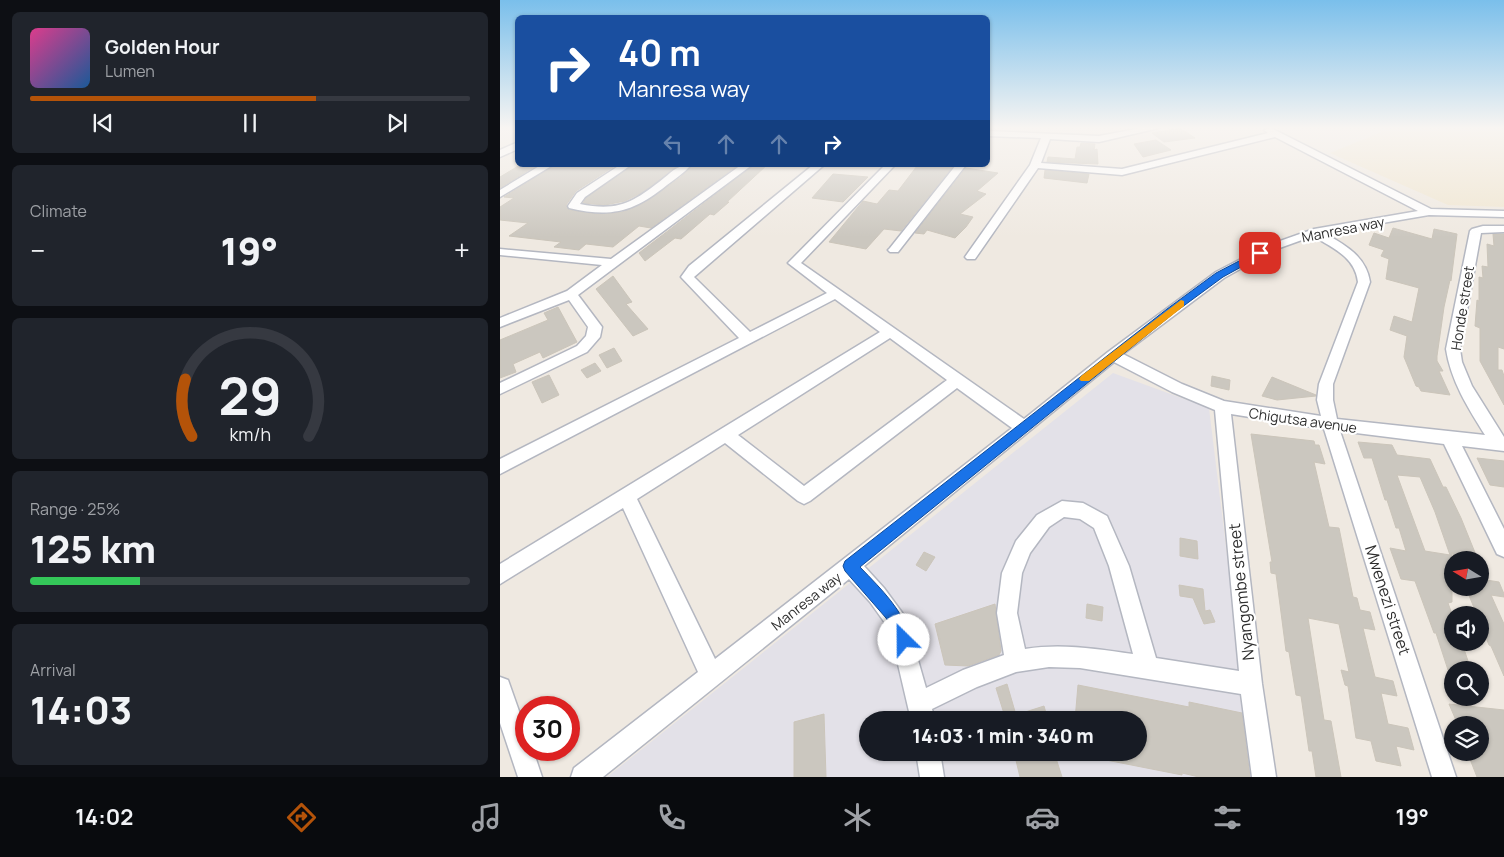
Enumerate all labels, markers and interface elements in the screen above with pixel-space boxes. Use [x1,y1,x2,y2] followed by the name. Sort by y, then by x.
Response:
[618,29,701,77] text: 40 m
[105,34,219,60] text: Golden Hour
[535,35,600,100] icon: right
[105,60,155,82] text: Lumen
[618,74,750,104] text: Manresa way
[89,109,117,137] icon: previous
[236,109,264,137] icon: pause
[383,109,411,137] icon: next
[659,130,687,158] icon: left
[712,130,740,158] icon: ahead
[765,130,793,158] icon: ahead
[818,130,846,158] icon: right
[30,200,87,222] text: Climate
[1300,212,1387,246] street label: Manresa way
[220,224,278,276] text: 19°
[30,231,45,269] text: −
[454,231,470,269] text: +
[1239,232,1281,274] pin
[1246,239,1274,267] icon: arrive
[1446,264,1478,352] street label: Honde street
[218,360,282,431] text: 29
[1248,403,1358,437] street label: Chigutsa avenue
[229,422,271,446] text: km/h
[30,498,120,520] text: Range · 25%
[30,522,156,574] text: 125 km
[1223,522,1259,662] street label: Nyangombe street
[1360,542,1416,658] street label: Mwenezi street
[1444,551,1489,596] north arrow
[1444,551,1489,761] map controls
[767,567,845,634] street label: Manresa way
[1444,606,1489,651] button: sound
[877,613,929,665] position arrow
[30,659,76,681] text: Arrival
[1444,661,1489,706] button: search
[30,683,132,735] text: 14:03
[515,696,580,761] speed limit sign: 30
[1444,716,1489,761] button: layers
[912,723,1094,749] text: 14:03 · 1 min · 340 m
[284,800,319,835] icon: directions
[469,800,504,835] icon: music
[654,800,689,835] icon: phone
[840,800,875,835] icon: climate
[1025,800,1060,835] icon: car
[1210,800,1245,835] icon: filters
[75,802,133,832] text: 14:02
[1396,802,1429,832] text: 19°

